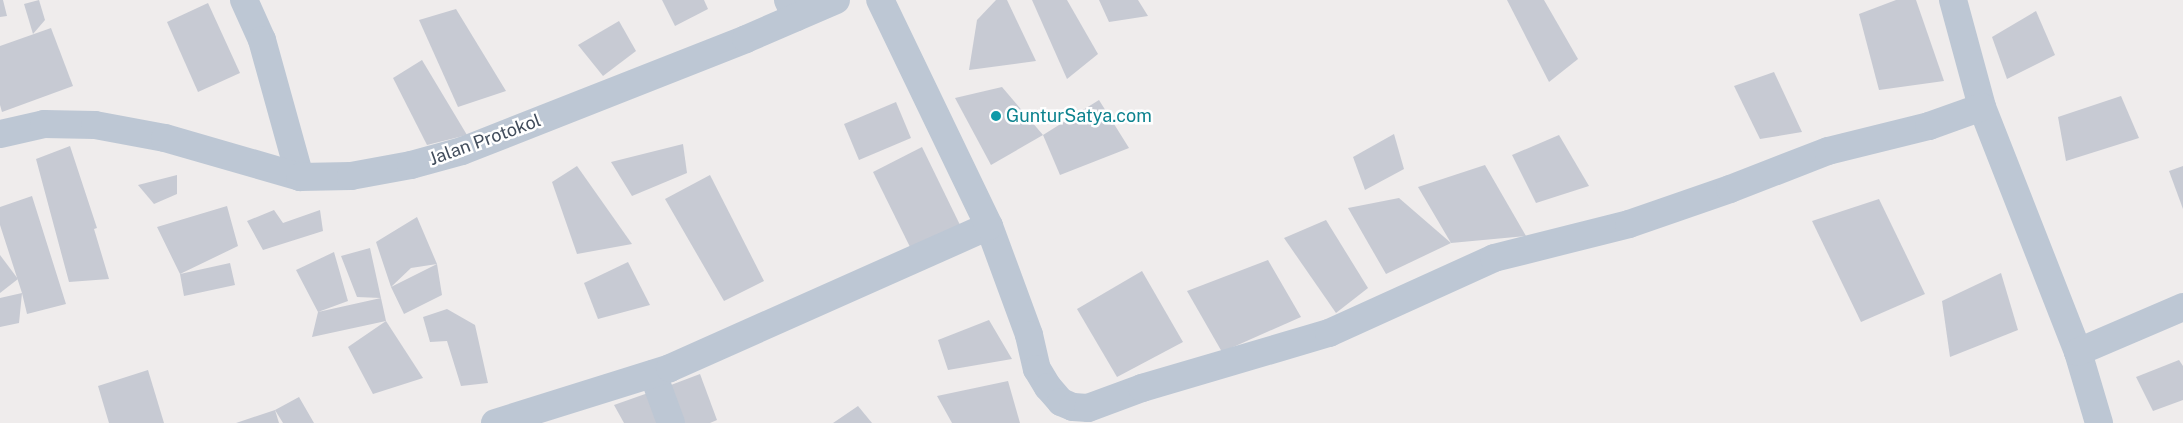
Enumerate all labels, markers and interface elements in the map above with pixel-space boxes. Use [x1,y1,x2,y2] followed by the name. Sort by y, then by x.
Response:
[1006,105,1152,127] place label: GunturSatya.com
[426,110,544,170] street label: Jalan Protokol
[990,110,1002,122] marker: GunturSatya.com

